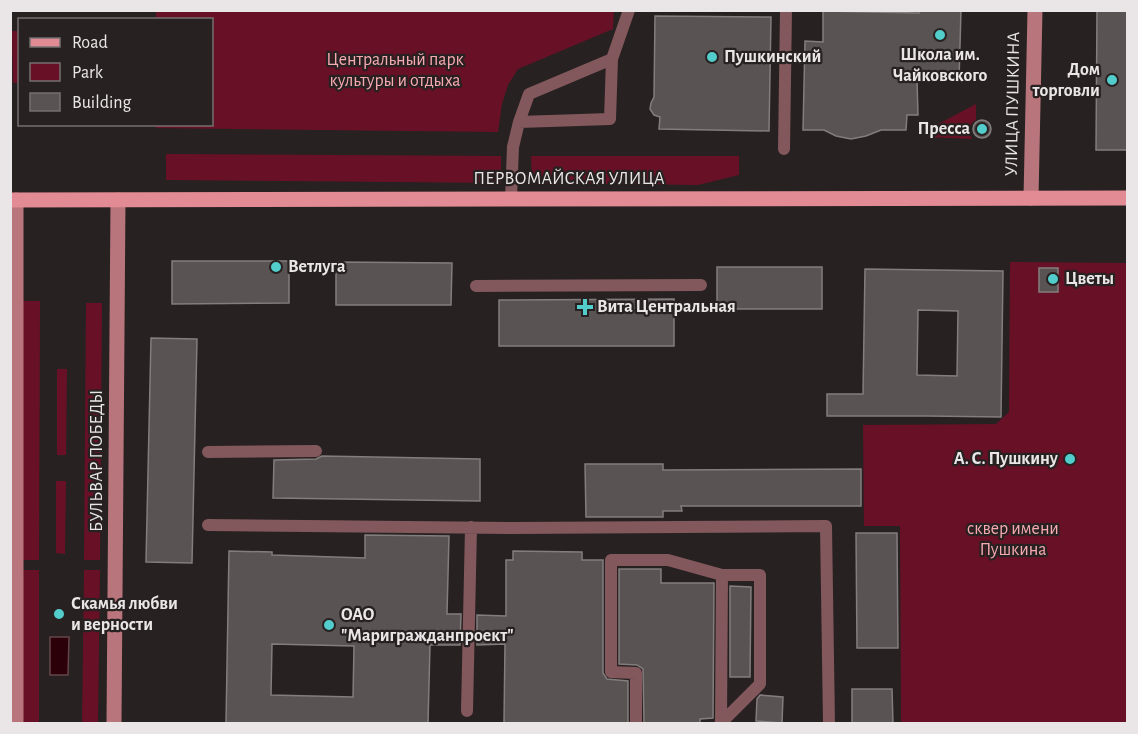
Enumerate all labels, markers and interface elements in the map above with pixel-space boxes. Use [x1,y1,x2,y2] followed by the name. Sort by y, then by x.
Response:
[18,18,213,126] legend
[933,28,947,42] marker: Школа им. Чайковского
[1003,31,1023,176] street label: УЛИЦА ПУШКИНА
[72,34,108,52] text: Road
[893,46,987,85] place label: Школа им. Чайковского
[724,48,821,66] place label: Пушкинский
[705,50,719,64] marker: Пушкинский
[326,51,464,90] park label: Центральный парк культуры и отдыха
[1032,61,1100,100] place label: Дом торговли
[72,64,104,82] text: Park
[1105,73,1119,87] marker: Дом торговли
[72,94,132,112] text: Building
[917,120,970,138] place label: Пресса
[975,122,989,136] marker: Пресса
[473,168,665,188] street label: ПЕРВОМАЙСКАЯ УЛИЦА
[288,258,346,276] place label: Ветлуга
[269,260,283,274] marker: Ветлуга
[1065,270,1114,288] place label: Цветы
[1046,272,1060,286] marker: Цветы
[597,298,736,316] place label: Вита Центральная
[578,300,592,314] marker: Вита Центральная
[88,390,106,532] street label: БУЛЬВАР ПОБЕДЫ
[954,450,1059,468] place label: А. С. Пушкину
[1063,452,1077,466] marker: А. С. Пушкину
[967,520,1059,559] park label: сквер имени Пушкина
[71,595,178,634] place label: Скамья любви и верности
[341,606,514,645] place label: OAO "Маригражданпроект"
[52,607,66,621] marker: Скамья любви и верности
[322,618,336,632] marker: OAO "Маригражданпроект"

